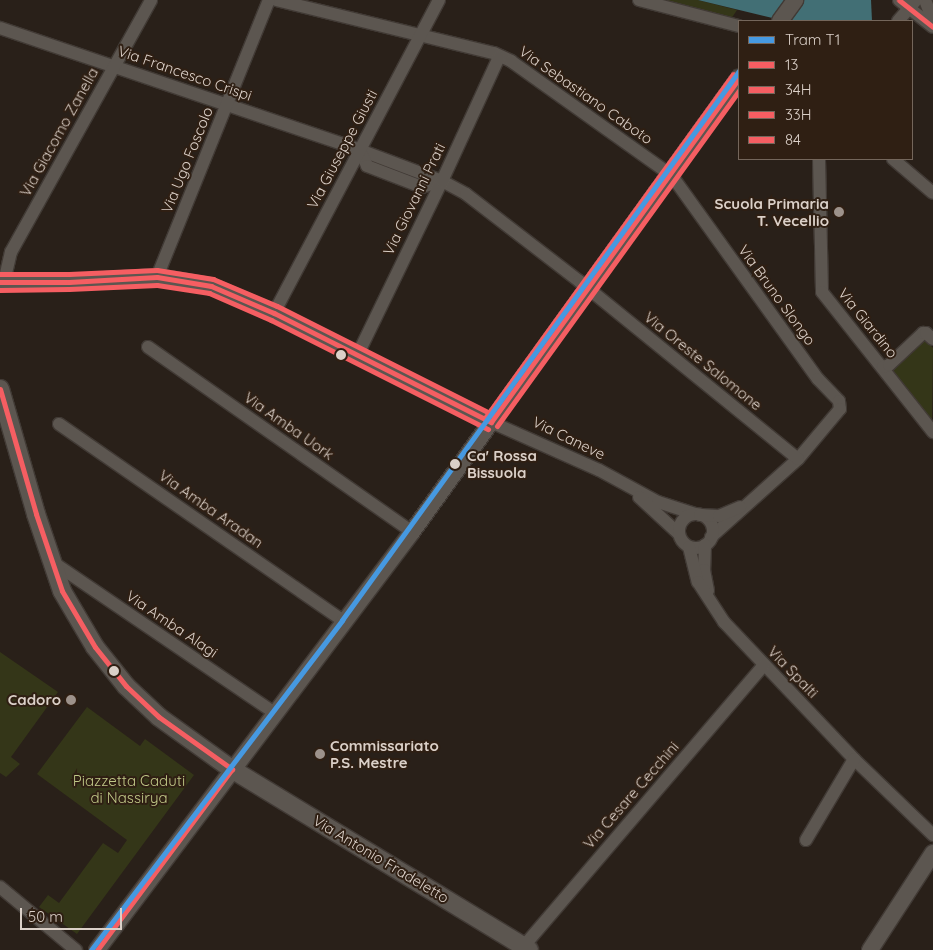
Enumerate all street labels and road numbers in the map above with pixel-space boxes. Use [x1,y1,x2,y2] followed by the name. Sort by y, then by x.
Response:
[116,42,254,104] street label: Via Francesco Crispi
[516,42,656,148] street label: Via Sebastiano Caboto
[16,64,102,200] street label: Via Giacomo Zanella
[303,86,381,212] street label: Via Giuseppe Giusti
[158,104,216,216] street label: Via Ugo Foscolo
[379,140,449,258] street label: Via Giovanni Prati
[734,241,820,349] street label: Via Bruno Slongo
[834,284,902,362] street label: Via Giardino
[641,308,765,414] street label: Via Oreste Salomone
[241,388,337,464] street label: Via Amba Uork
[530,413,608,463] street label: Via Caneve
[155,466,267,552] street label: Via Amba Aradan
[123,587,221,661] street label: Via Amba Alagi
[764,642,822,702] street label: Via Spalti
[579,738,683,852] street label: Via Cesare Cecchini
[310,811,452,907] street label: Via Antonio Fradeletto

